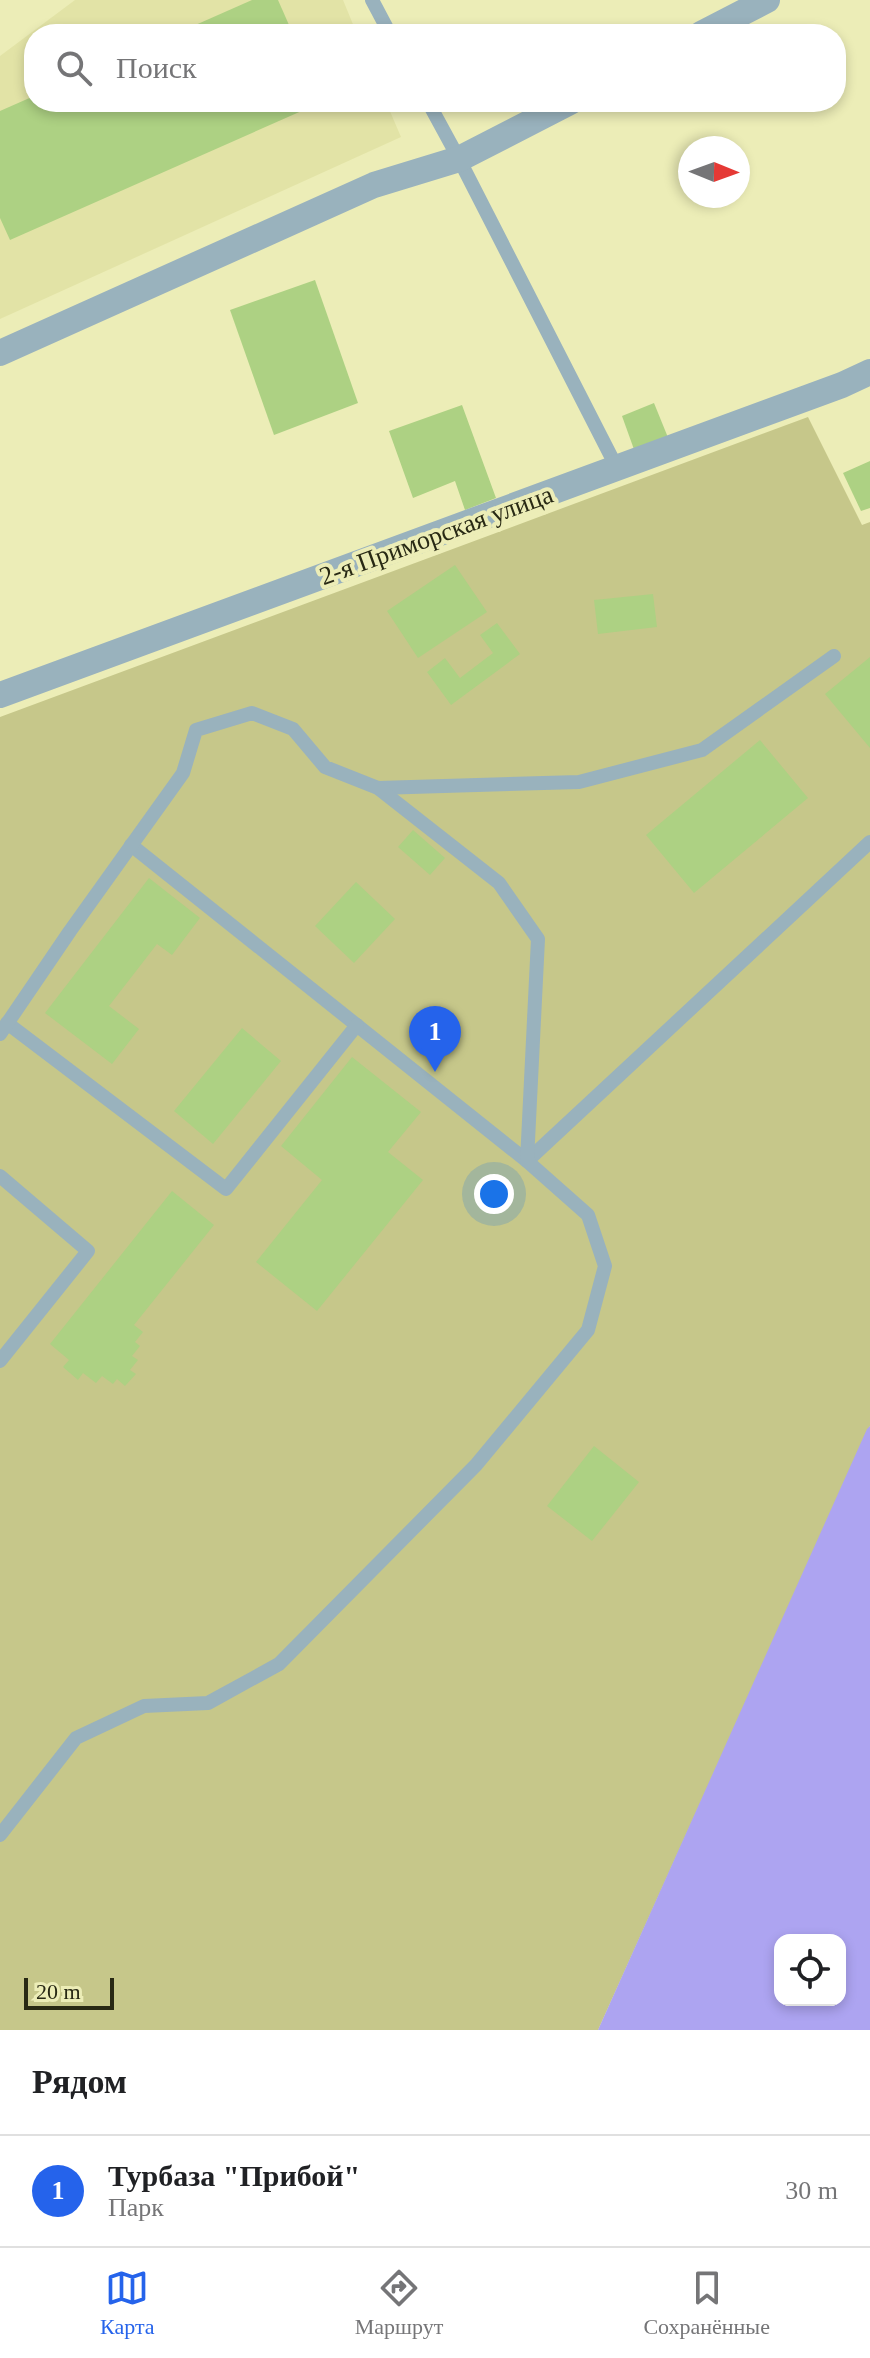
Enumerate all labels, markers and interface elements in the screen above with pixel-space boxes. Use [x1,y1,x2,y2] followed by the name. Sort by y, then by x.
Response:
[24,24,846,112] search box
[52,46,96,90] icon: search
[116,51,197,84] text: Поиск
[678,136,750,208] north arrow
[316,480,557,591] street label: 2-я Приморская улица
[409,1006,461,1072] pin: 1
[474,1174,514,1214] your location
[774,1934,846,2006] map controls
[774,1934,846,2006] button: locate
[24,1974,114,2010] scale bar
[36,1979,81,2004] text: 20 m
[32,2063,127,2100] text: Рядом
[108,2159,360,2192] text: Турбаза "Прибой"
[52,2176,65,2205] text: 1
[785,2176,838,2205] text: 30 m
[108,2193,164,2222] text: Парк
[100,2266,155,2340] tab: Карта
[355,2266,443,2340] tab: Маршрут
[643,2266,770,2340] tab: Сохранённые

